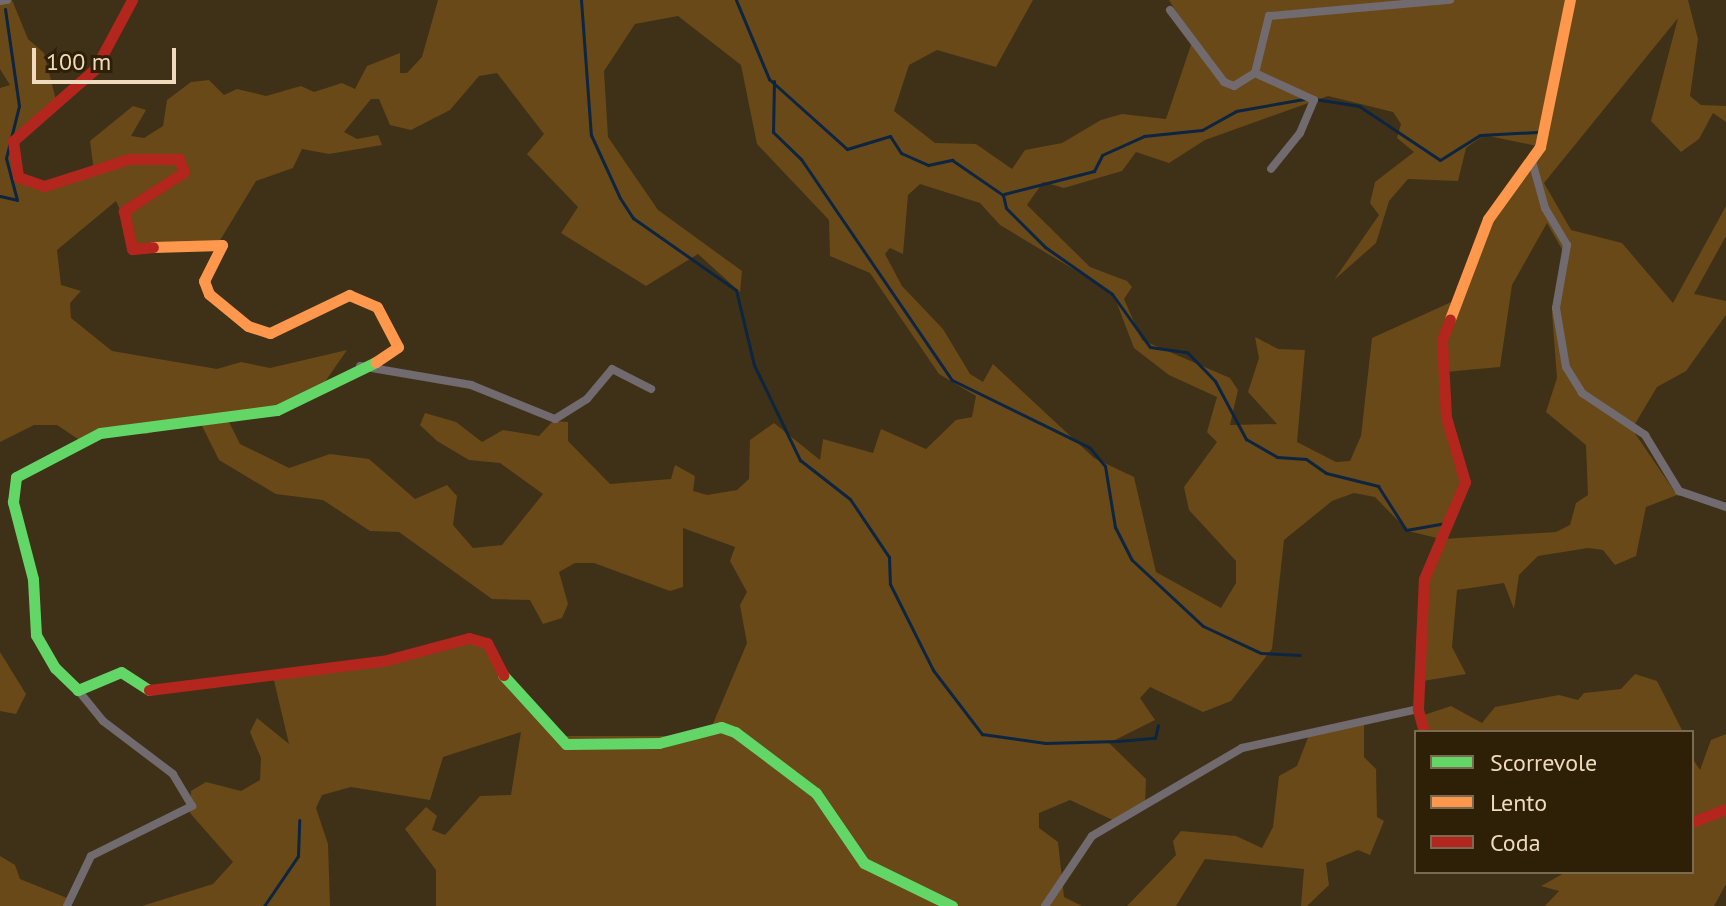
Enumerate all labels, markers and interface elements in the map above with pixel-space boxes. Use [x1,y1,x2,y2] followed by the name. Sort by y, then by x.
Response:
[36,32,180,82] scale bar
[46,46,111,77] text: 100 m
[1414,730,1694,874] legend
[1490,747,1597,778] text: Scorrevole
[1490,787,1547,818] text: Lento
[1490,827,1541,858] text: Coda

